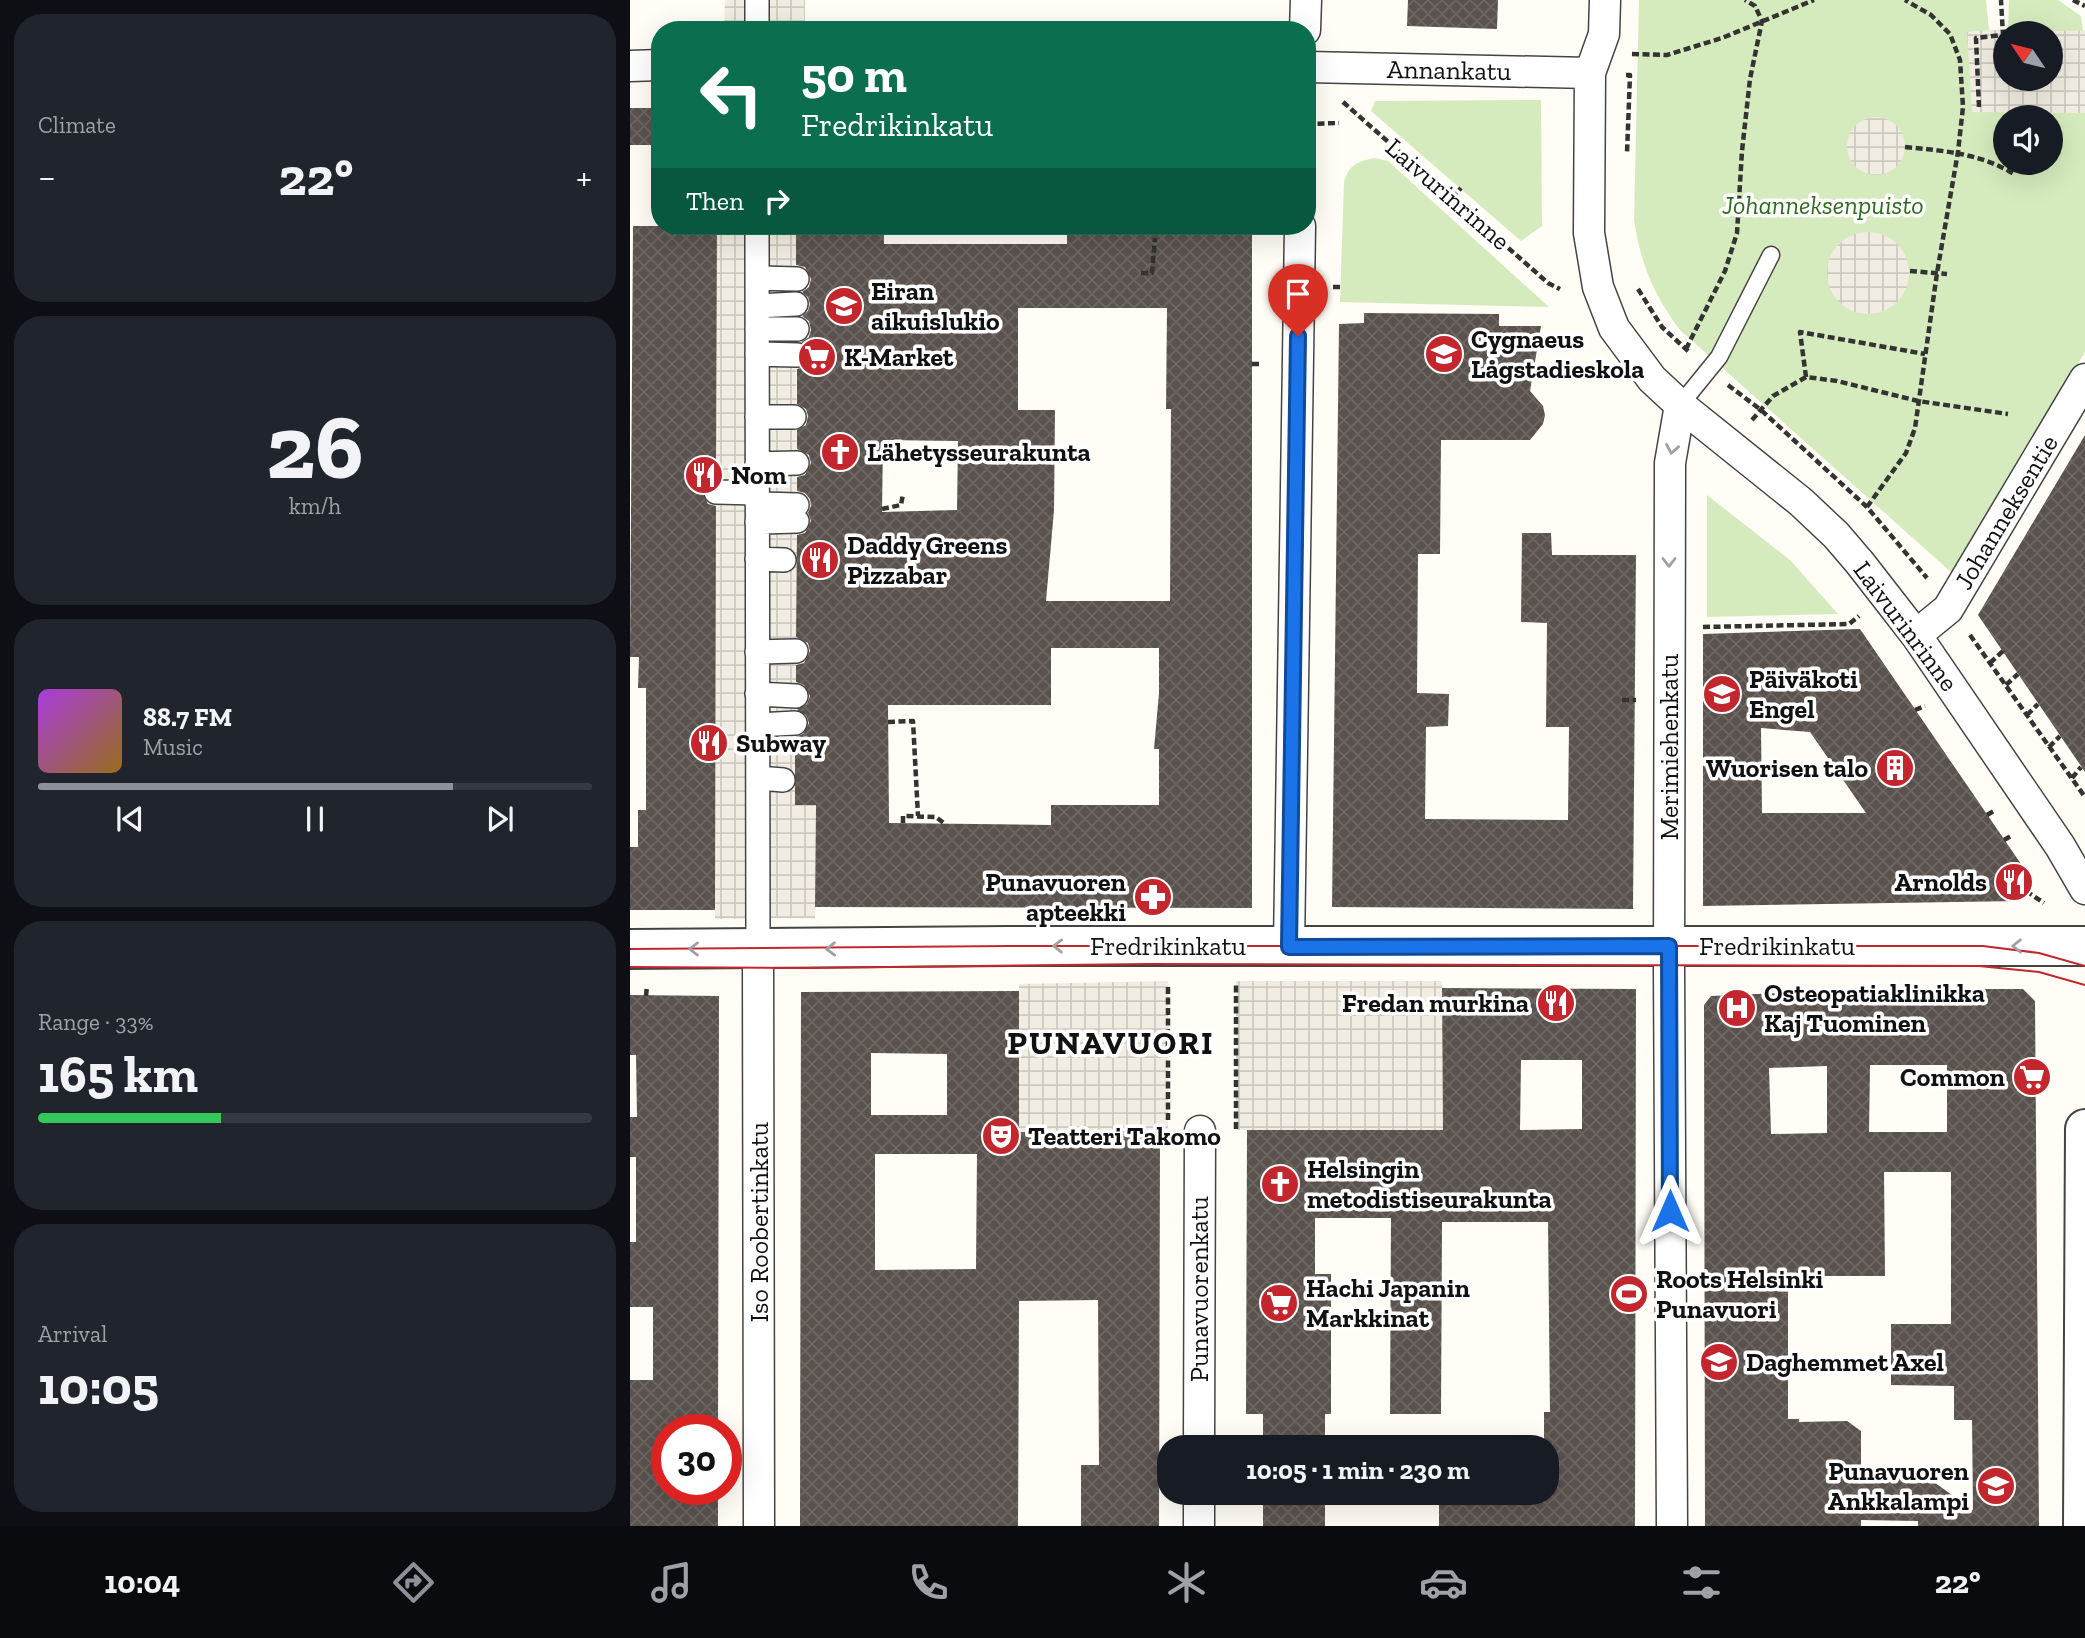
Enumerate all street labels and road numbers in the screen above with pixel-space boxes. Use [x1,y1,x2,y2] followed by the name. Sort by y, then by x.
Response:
[1387,53,1512,87] street label: Annankatu
[1379,131,1517,257] street label: Laivurinrinne
[1947,429,2065,595] street label: Johanneksentie
[1847,555,1965,697] street label: Laivurinrinne
[1653,653,1685,840] street label: Merimiehenkatu
[1090,930,1246,962] street label: Fredrikinkatu
[1699,930,1855,962] street label: Fredrikinkatu
[743,1121,775,1322] street label: Iso Roobertinkatu
[1183,1196,1215,1382] street label: Punavuorenkatu

